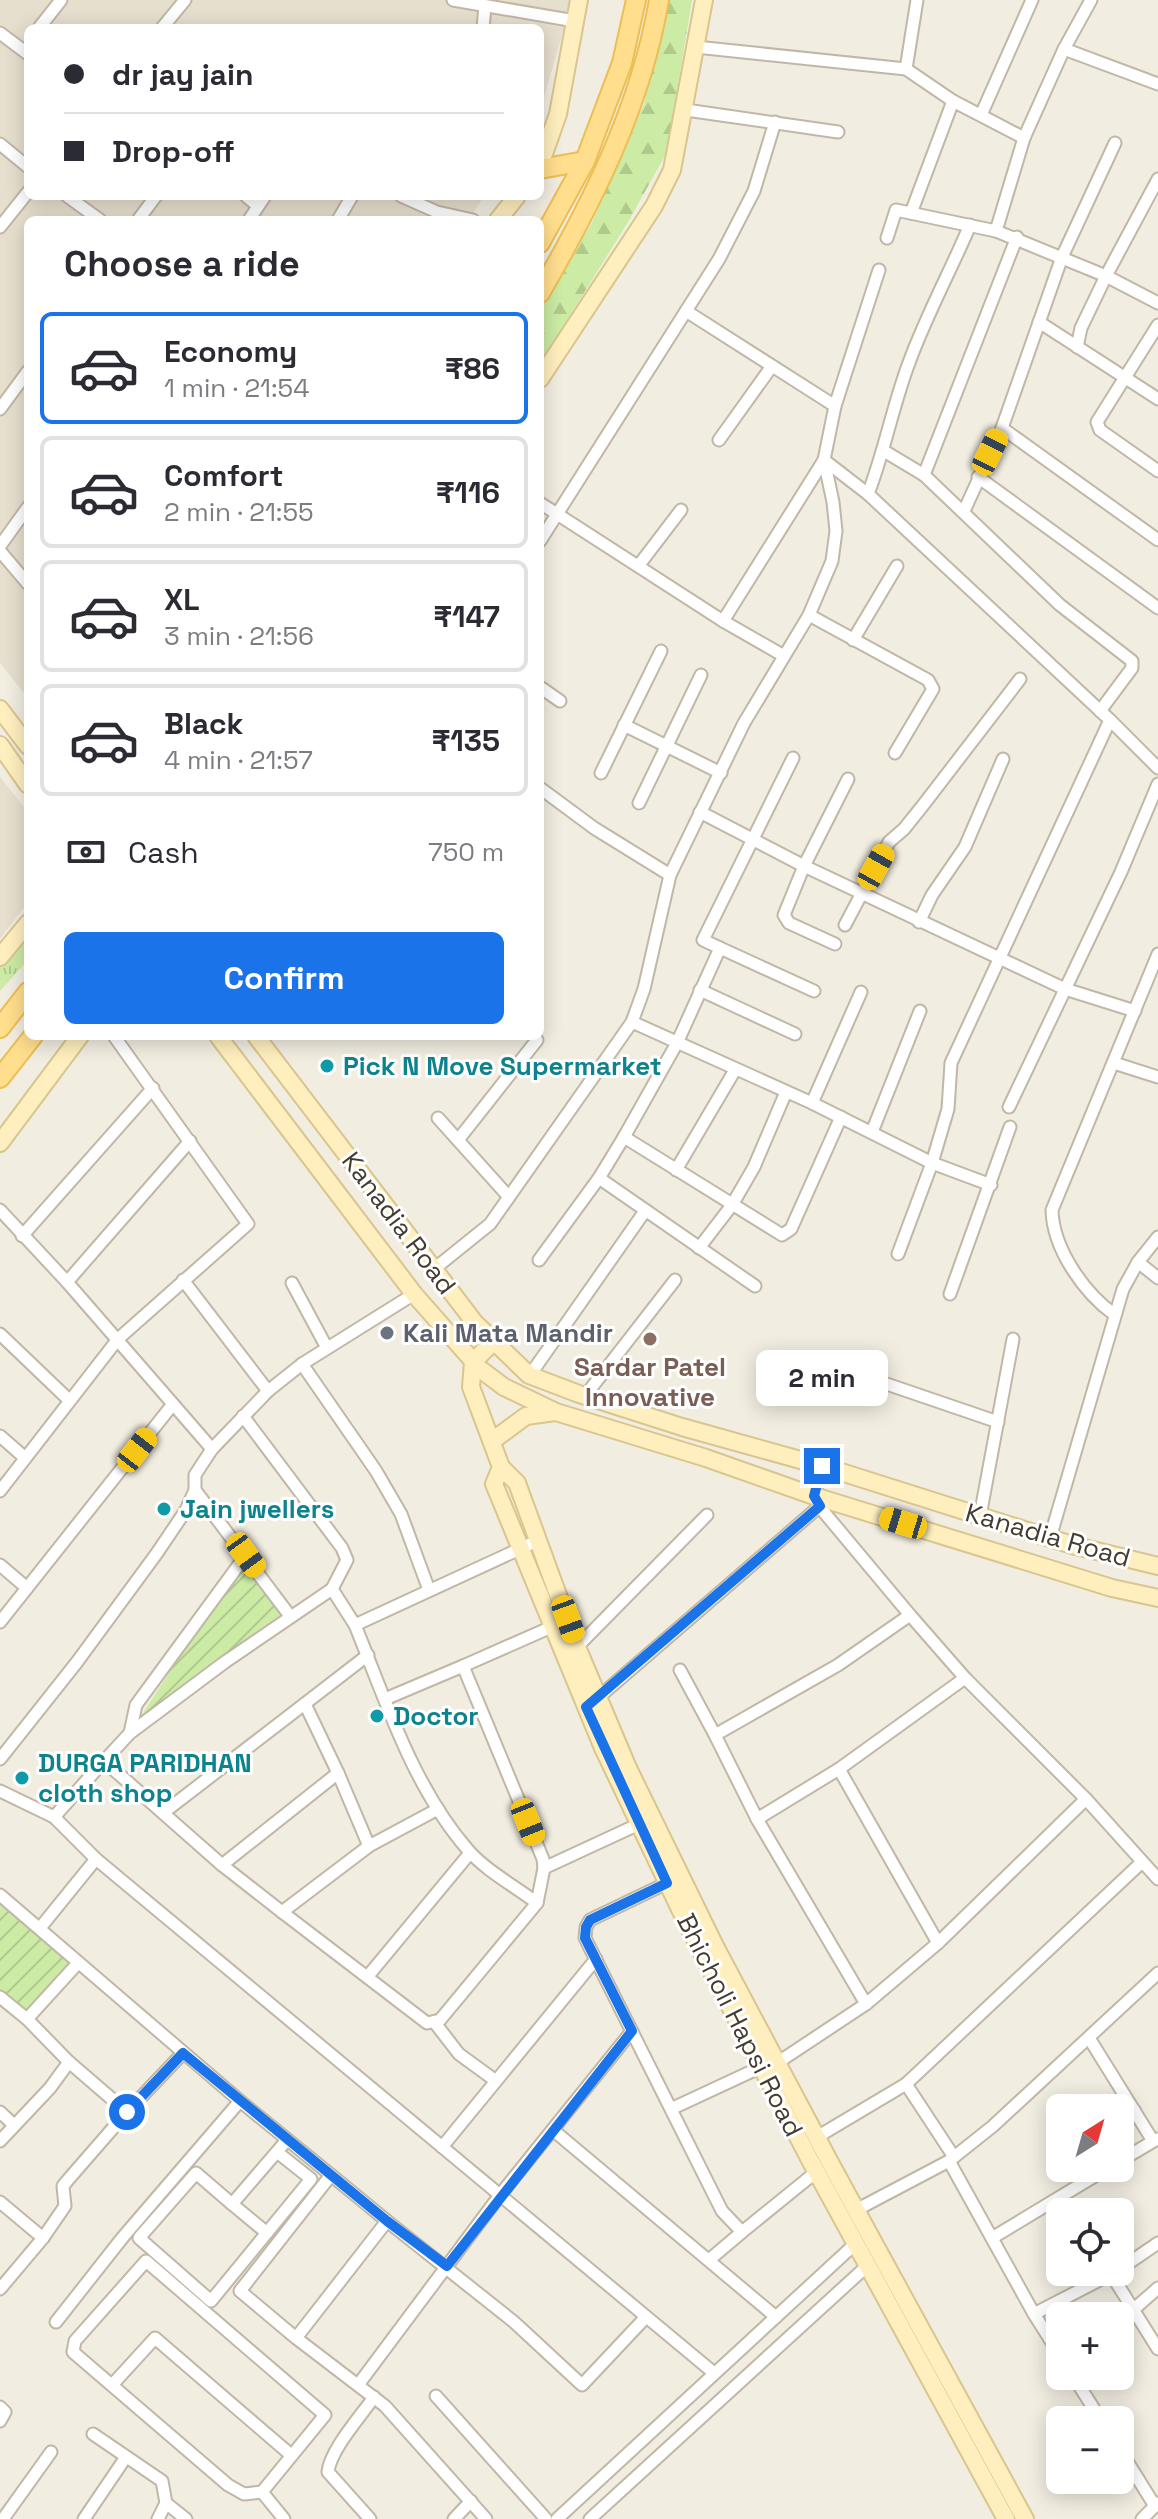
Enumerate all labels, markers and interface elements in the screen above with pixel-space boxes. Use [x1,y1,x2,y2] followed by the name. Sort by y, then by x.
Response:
[112,55,254,94] text: dr jay jain
[112,132,235,171] text: Drop-off
[64,241,300,287] text: Choose a ride
[68,332,140,404] icon: car
[164,332,297,371] text: Economy
[445,349,500,388] text: ₹86
[164,371,309,405] text: 1 min · 21:54
[969,425,1011,479] car
[68,456,140,528] icon: car
[164,456,283,495] text: Comfort
[436,473,500,512] text: ₹116
[164,495,314,529] text: 2 min · 21:55
[68,580,140,652] icon: car
[164,580,200,619] text: XL
[433,597,500,636] text: ₹147
[164,619,314,653] text: 3 min · 21:56
[68,704,140,776] icon: car
[164,704,243,743] text: Black
[432,721,500,760] text: ₹135
[164,743,313,777] text: 4 min · 21:57
[64,830,108,874] icon: cash
[128,833,199,872] text: Cash
[428,835,504,869] text: 750 m
[854,840,898,894] car
[64,932,504,1024] button: Confirm
[343,1049,662,1083] place label: Pick N Move Supermarket
[318,1057,336,1075] marker: Pick N Move Supermarket
[334,1145,464,1301] street label: Kanadia Road
[403,1316,613,1350] place label: Kali Mata Mandir
[378,1324,396,1342] marker: Kali Mata Mandir
[641,1330,659,1348] marker: Sardar Patel Innovative
[574,1350,726,1414] place label: Sardar Patel Innovative
[756,1350,888,1406] callout: 2 min
[788,1361,856,1395] text: 2 min
[113,1424,161,1476] car
[804,1448,840,1484] route end
[180,1492,334,1526] place label: Jain jwellers
[962,1495,1134,1575] street label: Kanadia Road
[155,1500,173,1518] marker: Jain jwellers
[877,1505,929,1541] car
[222,1529,270,1581] car
[549,1592,587,1646] car
[393,1699,479,1733] place label: Doctor
[368,1707,386,1725] marker: Doctor
[38,1746,252,1810] place label: DURGA PARIDHAN cloth shop
[13,1769,31,1787] marker: DURGA PARIDHAN cloth shop
[508,1795,548,1849] car
[669,1908,811,2142] street label: Bhicholi Hapsi Road
[109,2094,145,2130] route start
[1046,2094,1134,2182] north arrow
[1046,2094,1134,2494] map controls
[1046,2198,1134,2286] button: locate
[1046,2302,1134,2390] button: +
[1046,2406,1134,2494] button: −

